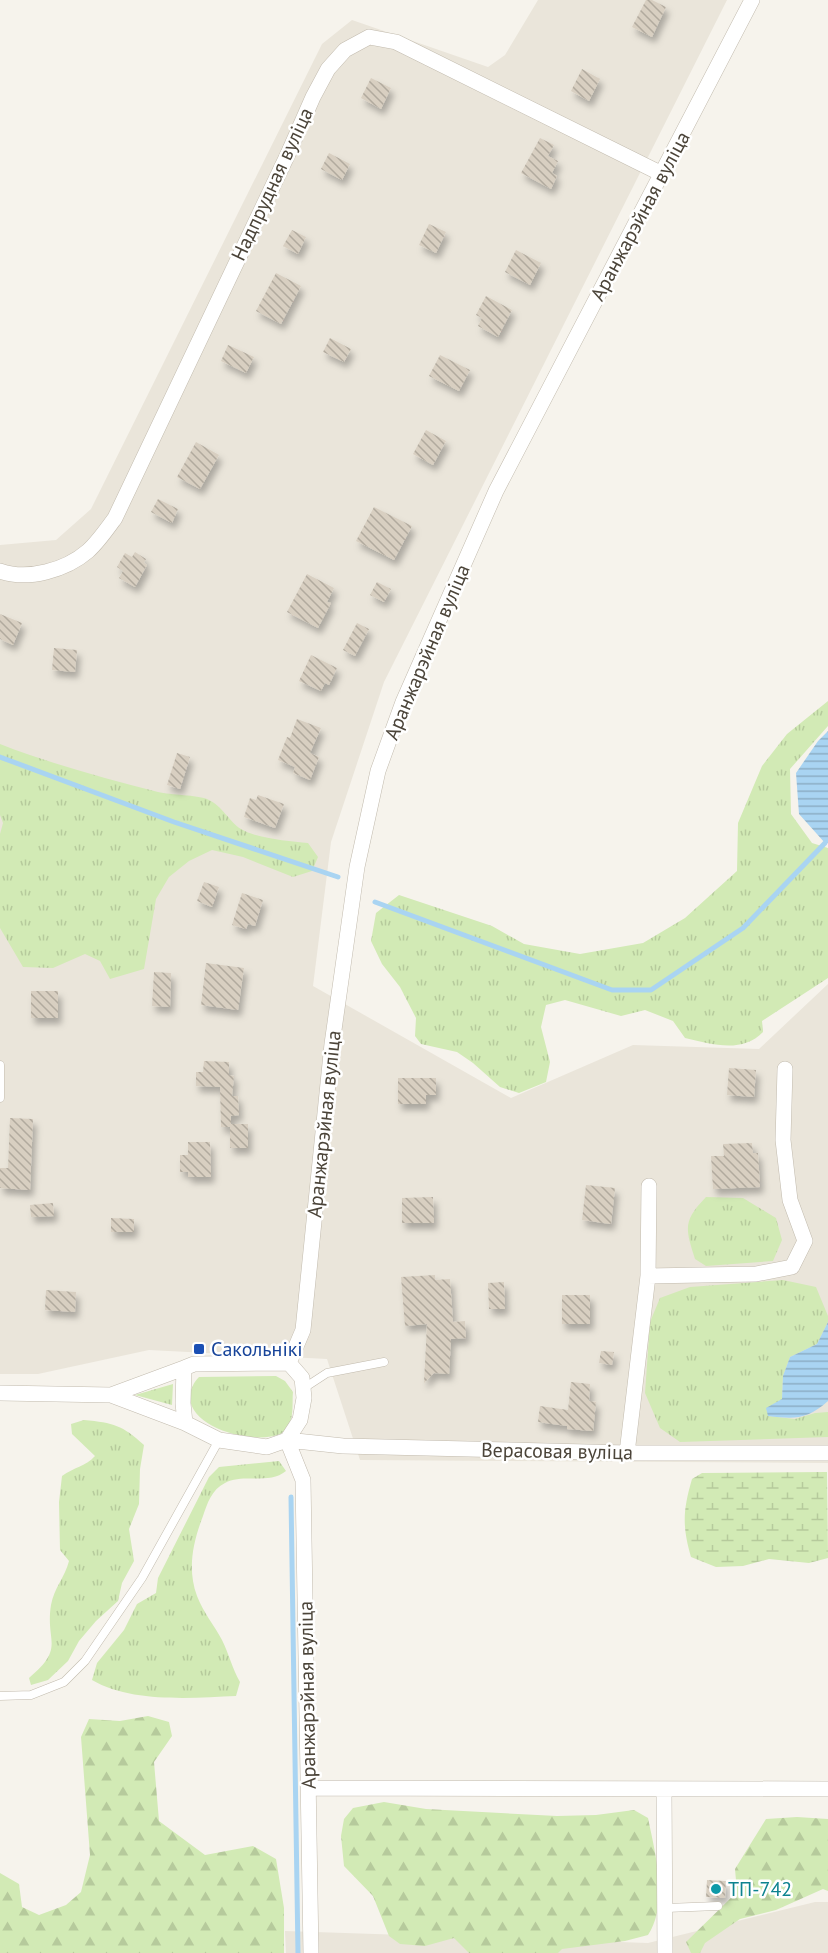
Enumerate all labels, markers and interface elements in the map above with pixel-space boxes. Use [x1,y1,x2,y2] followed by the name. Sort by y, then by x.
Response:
[225,103,319,265] street label: Надпрудная вуліца
[584,127,696,305] street label: Аранжарэйная вуліца
[378,560,476,744] street label: Аранжарэйная вуліца
[301,1029,347,1219] street label: Аранжарэйная вуліца
[211,1336,303,1362] place label: Сакольнікі
[192,1342,206,1356] marker: Сакольнікі
[481,1437,633,1465] street label: Верасовая вуліца
[292,1601,322,1789] street label: Аранжарэйная вуліца
[728,1876,792,1902] place label: ТП-742
[709,1882,723,1896] marker: ТП-742

